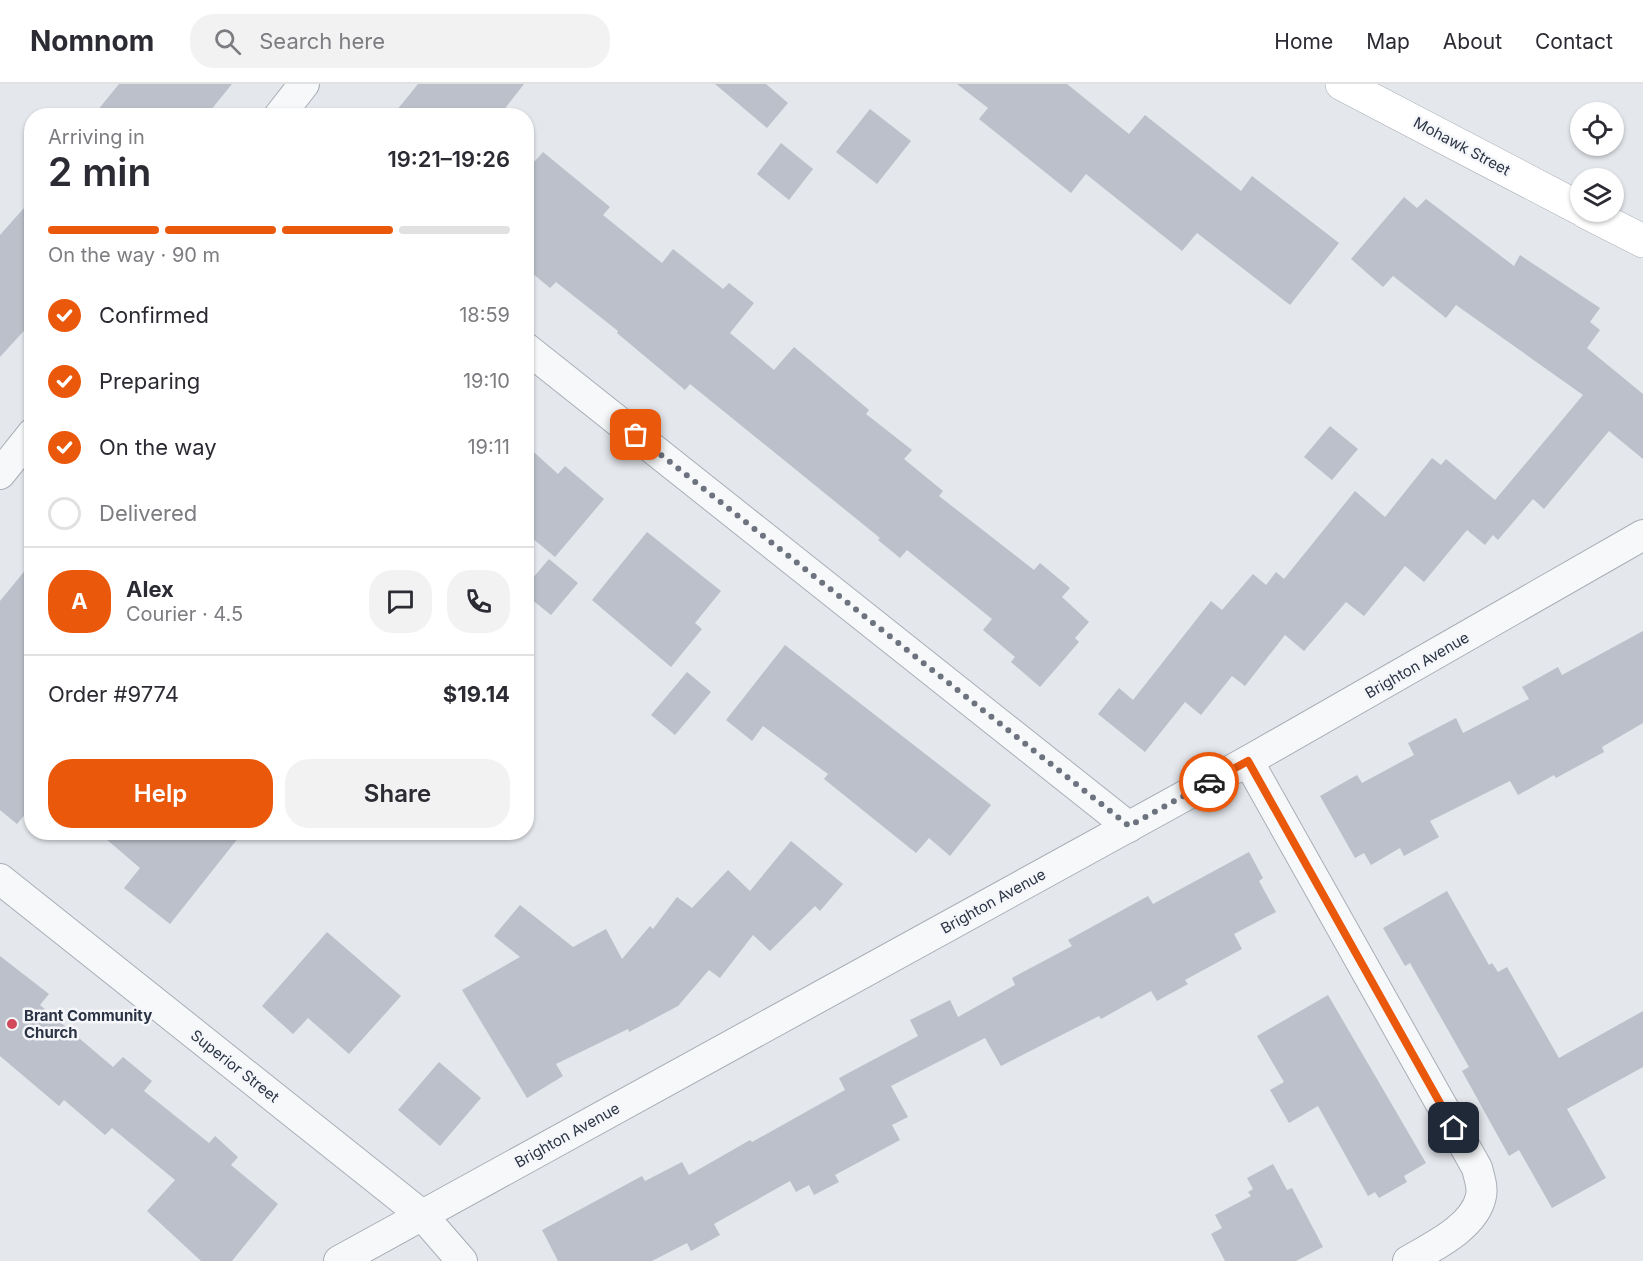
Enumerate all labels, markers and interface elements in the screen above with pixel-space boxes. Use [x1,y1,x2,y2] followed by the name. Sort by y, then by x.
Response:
[190,14,610,68] search box
[30,24,154,58] text: Nomnom
[211,25,244,58] icon: search
[259,28,385,54] text: Search here
[1274,29,1333,54] text: Home
[1366,29,1410,54] text: Map
[1443,29,1502,54] text: About
[1535,29,1613,54] text: Contact
[1570,102,1624,222] map controls
[1570,102,1624,156] button: locate
[1410,113,1514,180] street label: Mohawk Street
[48,125,145,149] text: Arriving in
[387,146,510,172] text: 19:21–19:26
[48,148,151,195] text: 2 min
[1570,168,1624,222] button: layers
[48,243,220,267] text: On the way · 90 m
[48,299,81,332] icon: check
[99,302,209,328] text: Confirmed
[459,303,510,327] text: 18:59
[48,365,81,398] icon: check
[99,368,200,394] text: Preparing
[463,369,510,393] text: 19:10
[610,409,661,460] pin
[619,418,652,451] icon: bag
[48,431,81,464] icon: check
[99,434,217,460] text: On the way
[467,435,510,459] text: 19:11
[99,500,197,526] text: Delivered
[369,570,432,633] button: chat
[447,570,510,633] button: phone
[126,576,174,602] text: Alex
[71,588,88,614] text: A
[126,602,243,626] text: Courier · 4.5
[1362,628,1472,702] street label: Brighton Avenue
[48,681,179,707] text: Order #9774
[443,681,510,707] text: $19.14
[1179,752,1239,812] courier
[48,759,273,828] button: Help
[285,759,510,828] button: Share
[1193,766,1226,799] icon: car
[937,864,1049,938] street label: Brighton Avenue
[24,1006,152,1042] place label: Brant Community Church
[5,1017,19,1031] marker: Brant Community Church
[187,1026,283,1107] street label: Superior Street
[511,1098,623,1172] street label: Brighton Avenue
[1428,1102,1479,1153] pin
[1437,1111,1470,1144] icon: home

